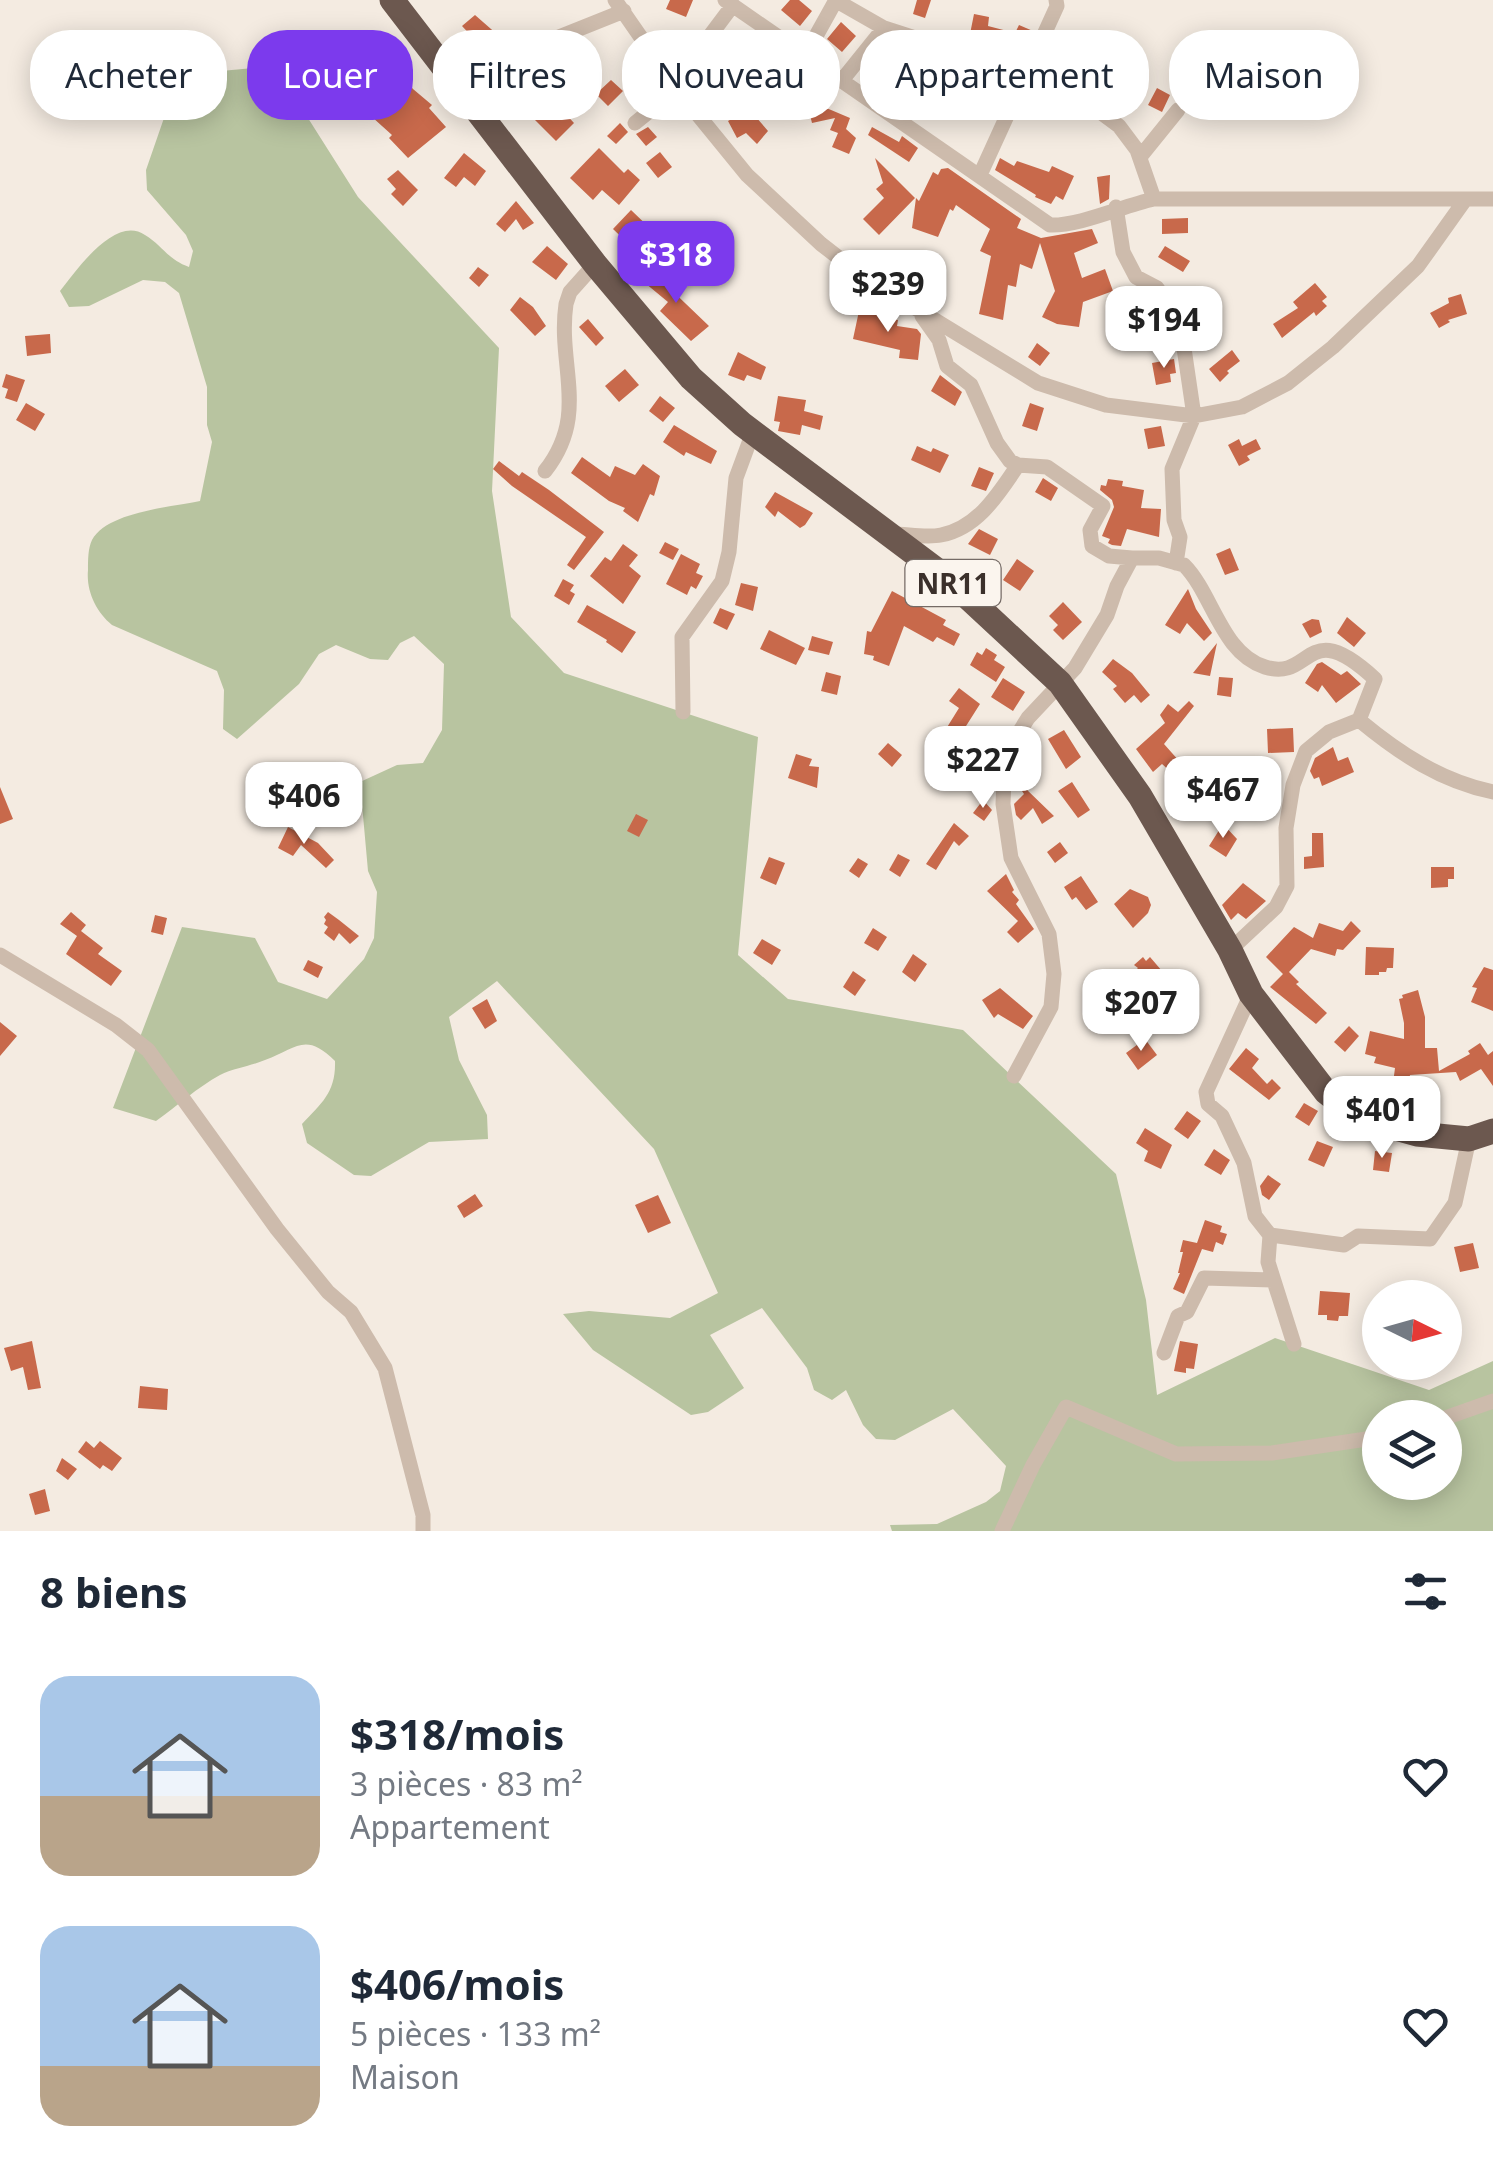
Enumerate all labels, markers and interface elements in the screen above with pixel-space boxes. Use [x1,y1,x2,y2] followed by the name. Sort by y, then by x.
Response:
[30,30,227,120] chip: Acheter
[247,30,413,120] chip: Louer
[433,30,602,120] chip: Filtres
[622,30,840,120] chip: Nouveau
[860,30,1149,120] chip: Appartement
[1169,30,1359,120] chip: Maison
[617,221,735,306] pin: $318
[639,232,713,275] text: $318
[829,250,947,335] pin: $239
[851,261,925,304] text: $239
[1105,286,1223,371] pin: $194
[1127,297,1201,340] text: $194
[906,560,1000,606] road number: NR11
[924,726,1042,811] pin: $227
[946,737,1020,780] text: $227
[1164,756,1282,841] pin: $467
[245,762,363,847] pin: $406
[1186,767,1260,810] text: $467
[267,773,341,816] text: $406
[1082,969,1200,1054] pin: $207
[1104,980,1178,1023] text: $207
[1323,1076,1441,1161] pin: $401
[1345,1087,1419,1130] text: $401
[1362,1280,1462,1380] north arrow
[1362,1280,1462,1500] map controls
[1362,1400,1462,1500] button: layers
[40,1563,188,1620] text: 8 biens
[1398,1564,1453,1619] icon: filters
[350,1705,564,1762] text: $318/mois
[120,1716,240,1836] icon: home
[1398,1749,1453,1804] icon: heart
[350,1762,583,1805] text: 3 pièces · 83 m²
[350,1805,550,1848] text: Appartement
[350,1955,564,2012] text: $406/mois
[120,1966,240,2086] icon: home
[1398,1999,1453,2054] icon: heart
[350,2012,601,2055] text: 5 pièces · 133 m²
[350,2055,460,2098] text: Maison

